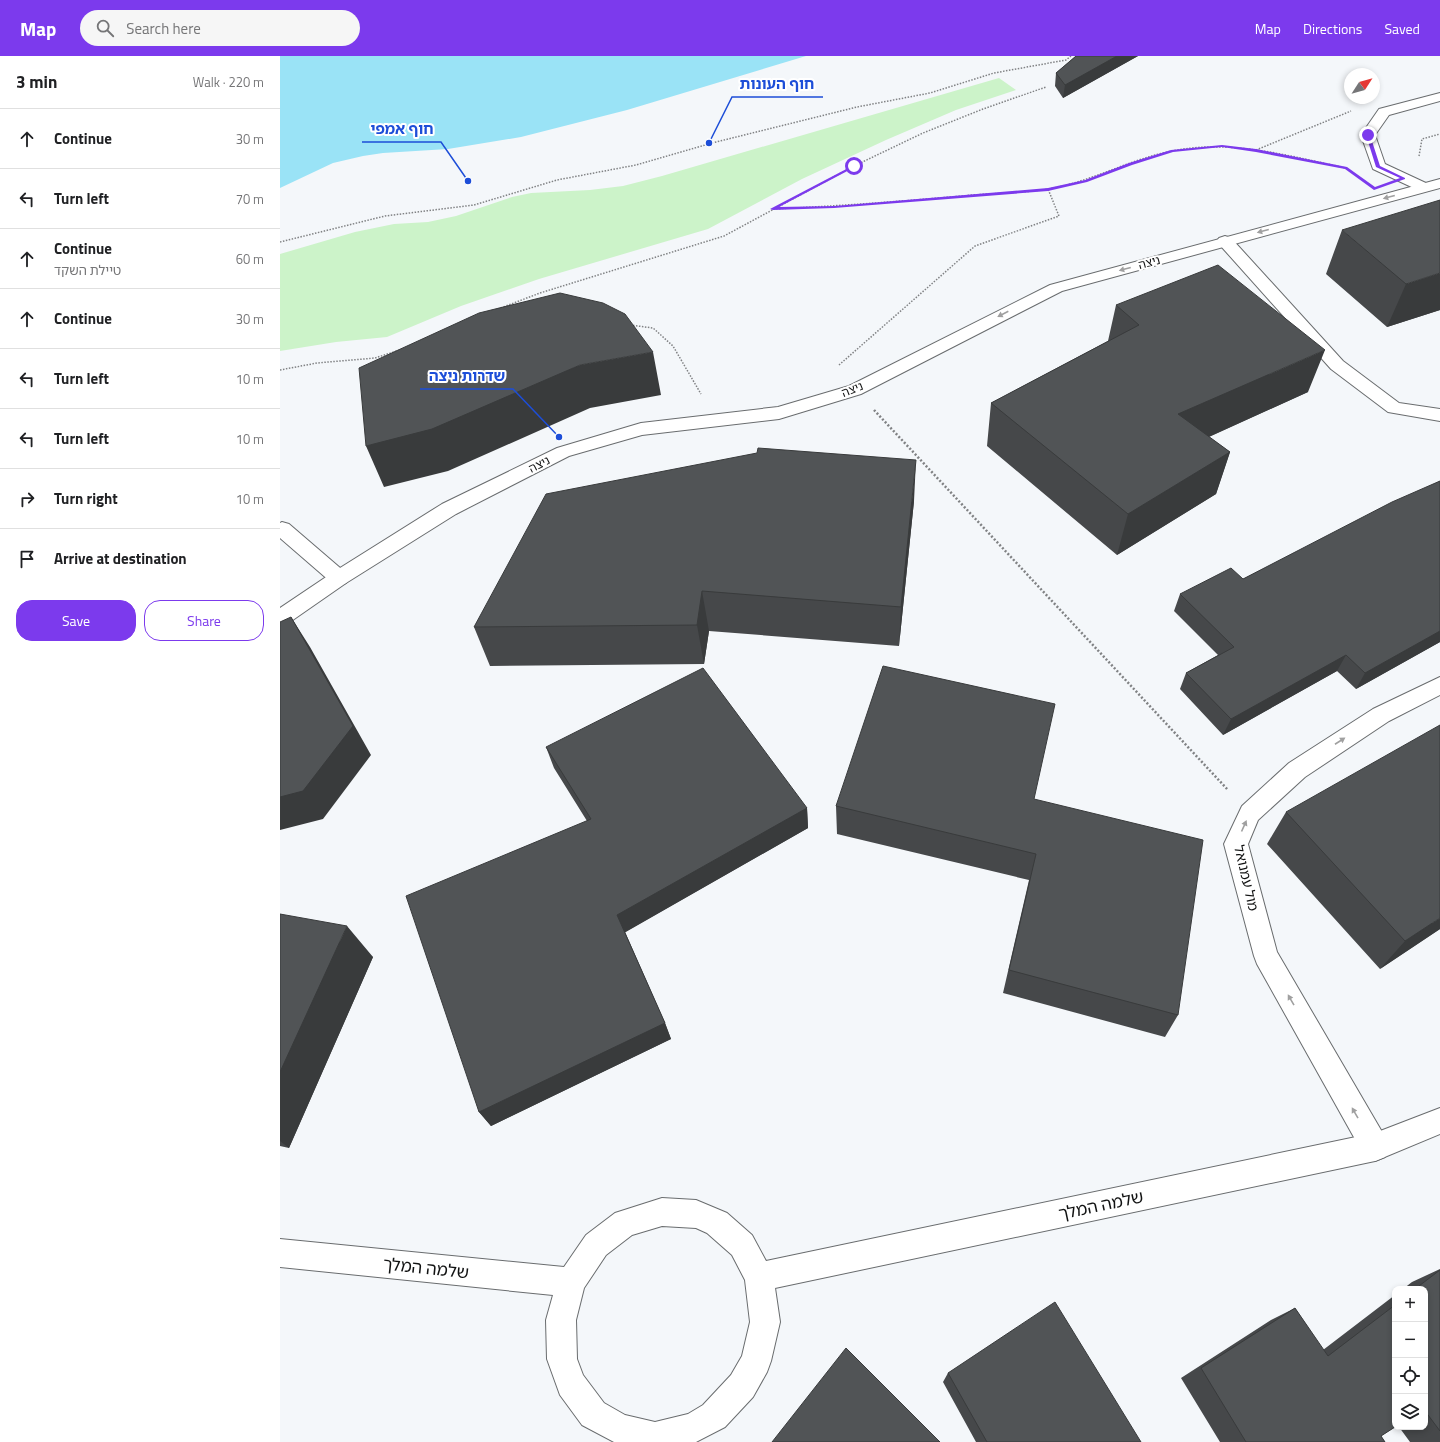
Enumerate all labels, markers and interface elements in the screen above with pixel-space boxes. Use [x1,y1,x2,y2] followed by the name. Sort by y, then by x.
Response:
[80,10,360,46] search box
[20,14,56,43] text: Map
[94,17,116,39] icon: search
[126,17,201,40] text: Search here
[1255,18,1281,39] text: Map
[1303,18,1362,39] text: Directions
[1384,18,1420,39] text: Saved
[1344,68,1380,104] north arrow
[16,69,57,95] text: 3 min
[732,70,823,97] callout: חוף העונות
[193,72,264,92] text: Walk · 220 m
[740,72,814,95] text: חוף העונות
[362,115,441,142] callout: חוף אמפי
[370,117,434,140] text: חוף אמפי
[1359,126,1377,144] route end
[54,127,112,150] text: Continue
[16,128,38,150] icon: ahead
[236,129,264,149] text: 30 m
[845,157,863,175] route start
[54,187,109,210] text: Turn left
[16,188,38,210] icon: left
[236,189,264,209] text: 70 m
[1383,194,1395,200] one-way arrow
[1257,228,1269,234] one-way arrow
[54,237,112,260] text: Continue
[16,248,38,270] icon: ahead
[236,249,264,269] text: 60 m
[1136,250,1162,274] street label: ניצה
[54,260,121,280] text: טיילת השקד
[1118,266,1130,272] one-way arrow
[54,307,112,330] text: Continue
[16,308,38,330] icon: ahead
[236,309,264,329] text: 30 m
[998,311,1009,317] one-way arrow
[420,362,513,389] callout: שדרות ניצה
[429,364,505,387] text: שדרות ניצה
[54,367,109,390] text: Turn left
[16,368,38,390] icon: left
[236,369,264,389] text: 10 m
[838,376,866,402] street label: ניצה
[54,427,109,450] text: Turn left
[16,428,38,450] icon: left
[236,429,264,449] text: 10 m
[525,451,553,477] street label: ניצה
[54,487,118,510] text: Turn right
[16,488,38,510] icon: right
[236,489,264,509] text: 10 m
[54,547,187,570] text: Arrive at destination
[16,548,38,570] icon: arrive
[16,600,136,641] button: Save
[144,600,264,641] button: Share
[1334,738,1346,745] one-way arrow
[1241,820,1247,832] one-way arrow
[1229,843,1265,913] street label: מול עמנואל
[1287,994,1294,1006] one-way arrow
[1352,1107,1359,1119] one-way arrow
[1056,1183,1146,1227] street label: שלמה המלך
[382,1251,470,1285] street label: שלמה המלך
[1392,1286,1428,1430] map controls
[1392,1286,1428,1322] button: +
[1392,1322,1428,1358] button: −
[1392,1358,1428,1394] button: locate
[1392,1394,1428,1430] button: layers

